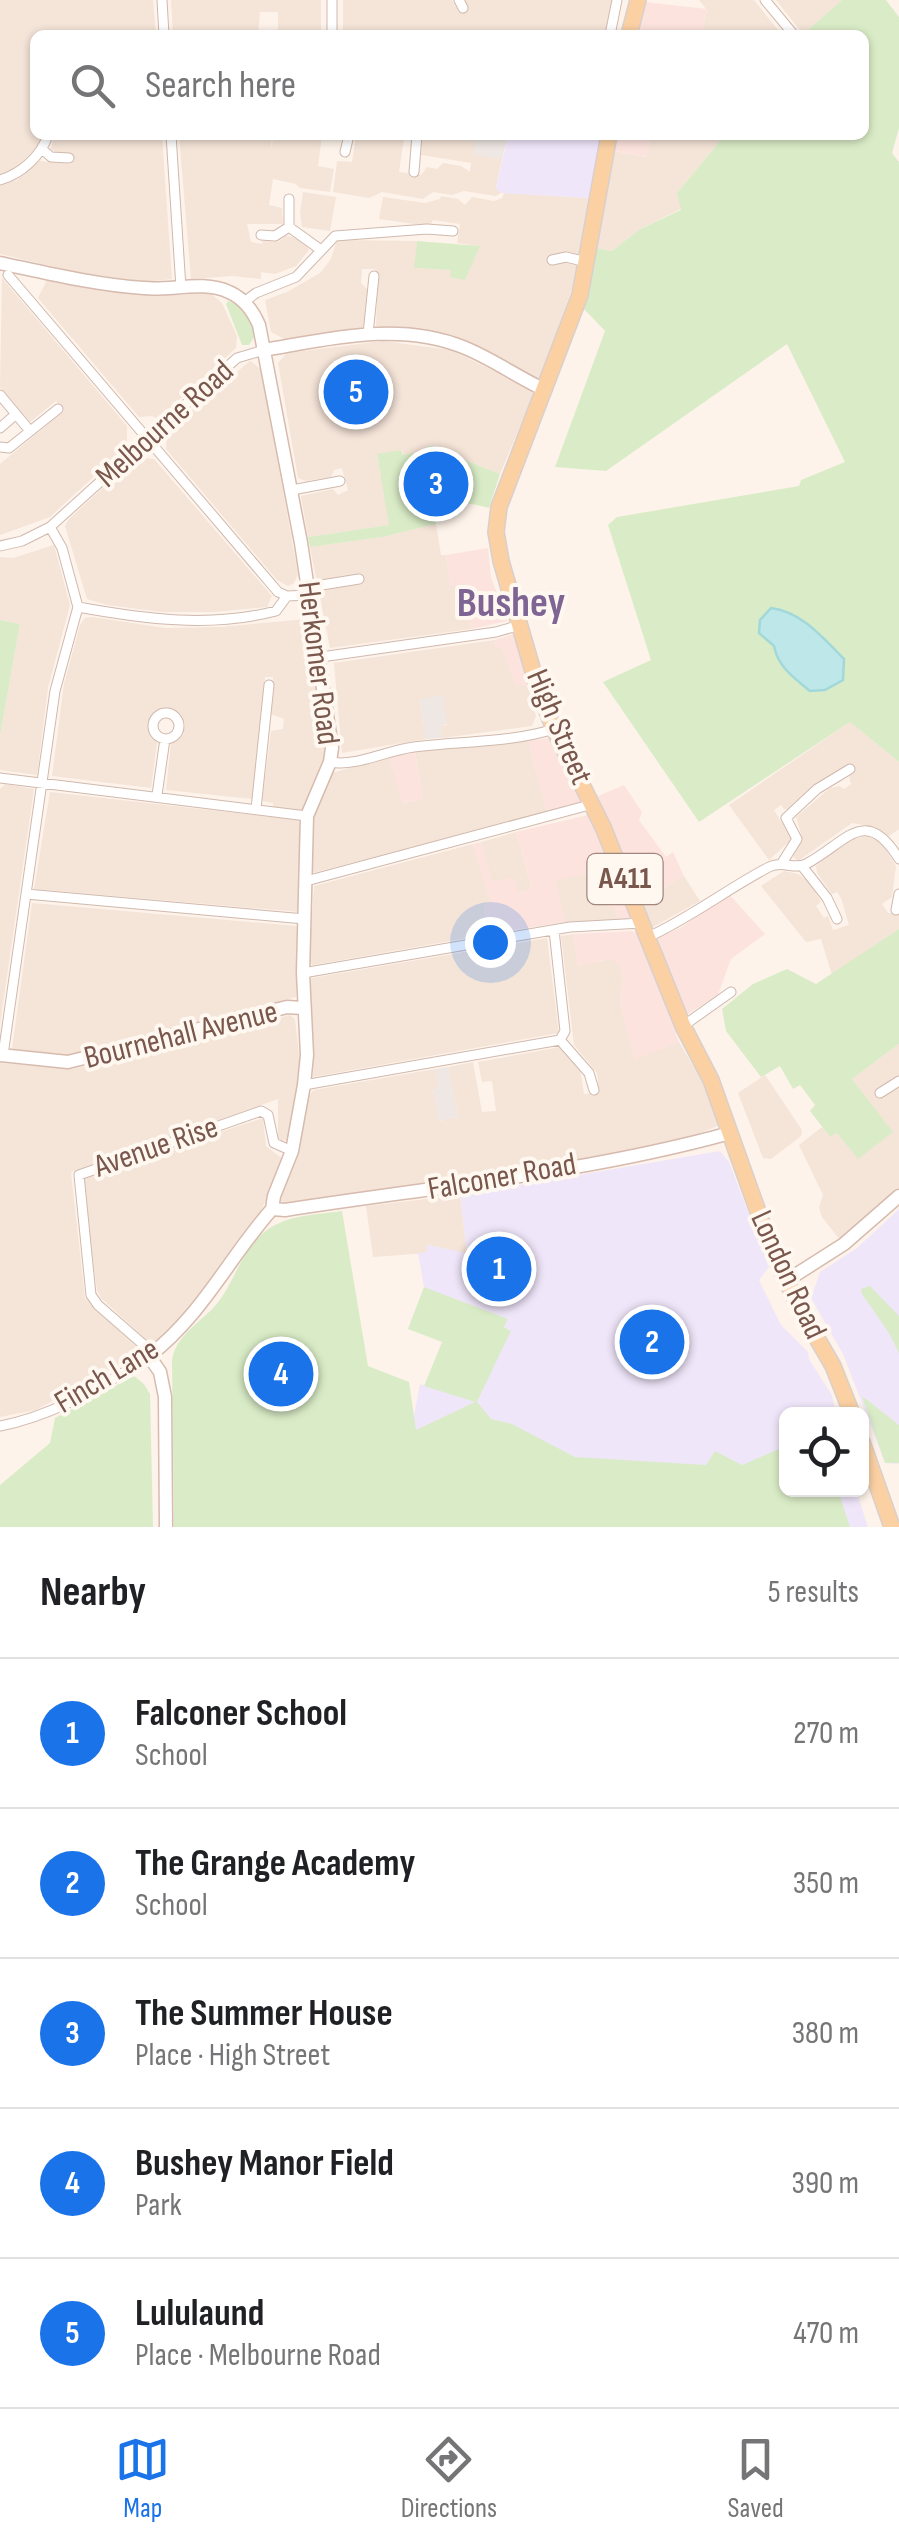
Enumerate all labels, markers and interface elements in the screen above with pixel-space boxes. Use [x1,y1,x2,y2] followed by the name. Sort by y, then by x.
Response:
[30,30,869,140] search box
[65,58,120,113] icon: search
[145,63,296,108] text: Search here
[88,352,242,496] street label: Melbourne Road
[324,354,388,430] pin: 5
[404,446,468,522] pin: 3
[457,578,565,629] district label: Bushey
[289,579,347,747] street label: Herkomer Road
[517,664,601,790] street label: High Street
[588,854,662,904] road number: A411
[465,917,516,968] your location
[80,992,282,1078] street label: Bournehall Avenue
[88,1108,223,1187] street label: Avenue Rise
[425,1145,579,1209] street label: Falconer Road
[741,1205,835,1345] street label: London Road
[466,1232,532,1306] pin: 1
[620,1304,684,1380] pin: 2
[48,1330,166,1422] street label: Finch Lane
[248,1336,314,1412] pin: 4
[779,1407,869,1497] map controls
[779,1407,869,1497] button: locate
[40,1567,146,1618] text: Nearby
[768,1573,859,1612] text: 5 results
[135,1691,347,1736] text: Falconer School
[66,1714,79,1753] text: 1
[793,1714,859,1753] text: 270 m
[135,1736,208,1775] text: School
[135,1841,415,1886] text: The Grange Academy
[65,1864,80,1903] text: 2
[793,1864,859,1903] text: 350 m
[135,1886,208,1925] text: School
[135,1991,393,2036] text: The Summer House
[65,2014,80,2053] text: 3
[792,2014,859,2053] text: 380 m
[135,2036,330,2075] text: Place · High Street
[135,2141,394,2186] text: Bushey Manor Field
[65,2164,80,2203] text: 4
[792,2164,859,2203] text: 390 m
[135,2186,182,2225] text: Park
[135,2291,264,2336] text: Lululaund
[65,2314,80,2353] text: 5
[793,2314,859,2353] text: 470 m
[135,2336,381,2375] text: Place · Melbourne Road
[115,2432,170,2525] tab: Map
[401,2432,497,2525] tab: Directions
[728,2432,784,2525] tab: Saved

